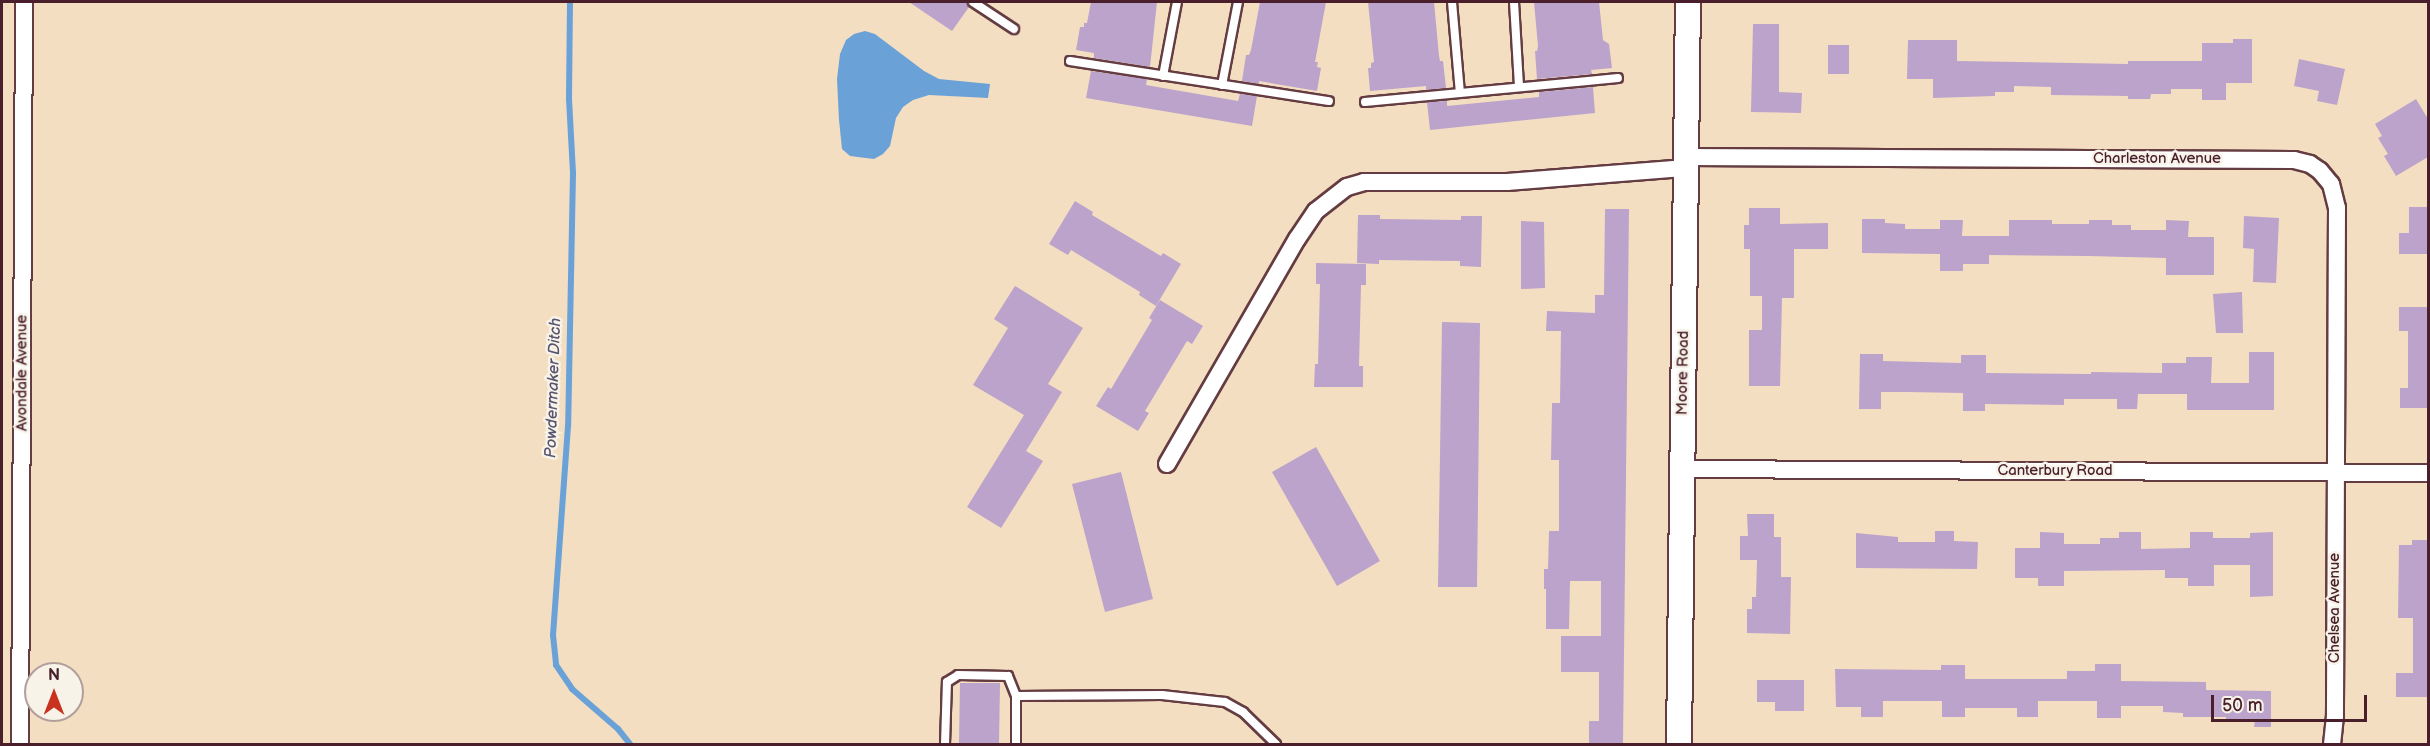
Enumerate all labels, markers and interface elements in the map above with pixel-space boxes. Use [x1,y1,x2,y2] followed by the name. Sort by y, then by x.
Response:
[2093,150,2221,168] street label: Charleston Avenue
[13,315,31,431] street label: Avondale Avenue
[542,317,566,459] water label: Powdermaker Ditch
[1673,331,1693,415] street label: Moore Road
[1997,462,2113,480] street label: Canterbury Road
[2326,553,2344,663] street label: Chelsea Avenue
[24,662,84,722] north arrow
[48,666,60,685] text: N
[2214,683,2370,721] scale bar
[2222,695,2263,716] text: 50 m

